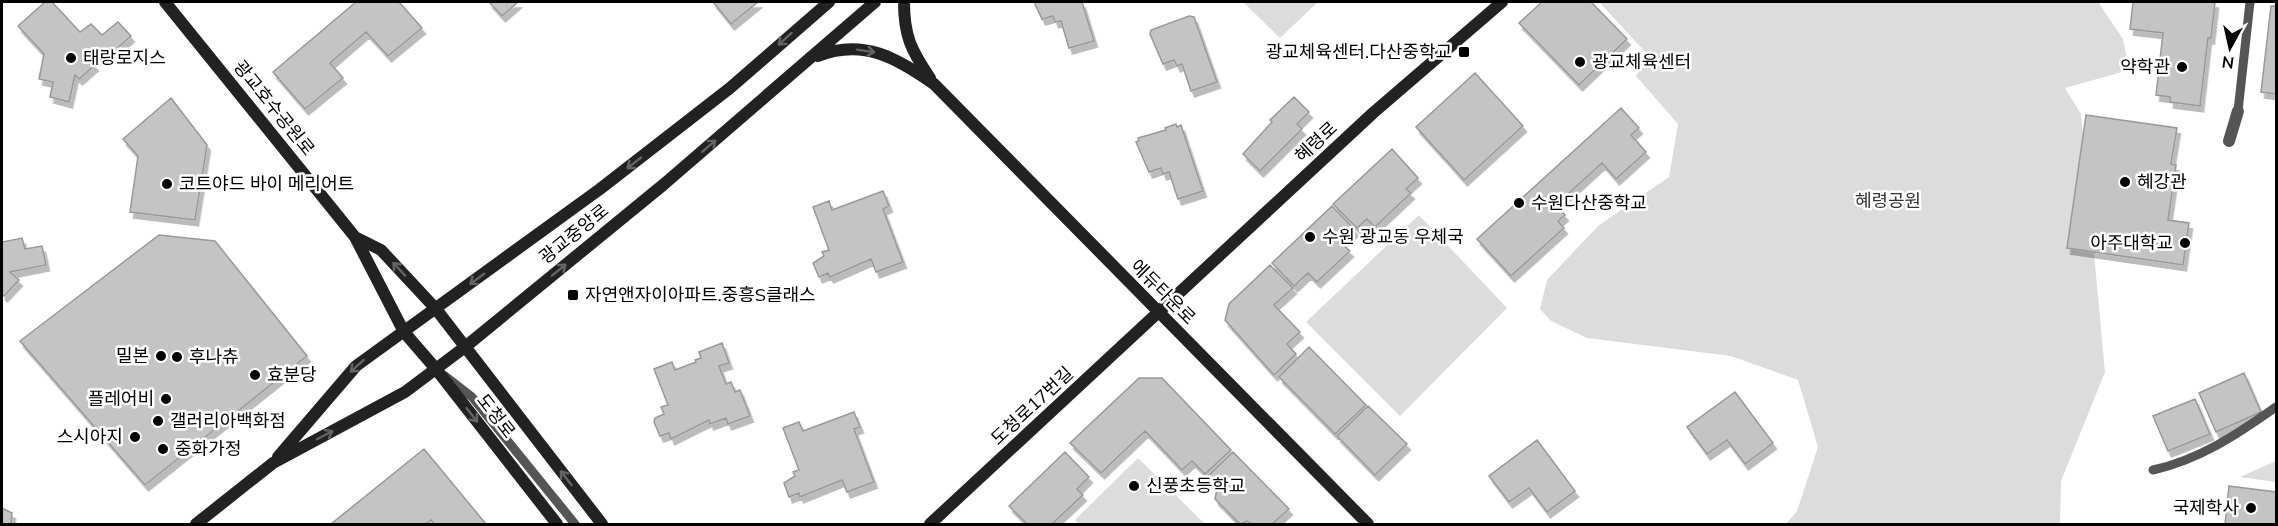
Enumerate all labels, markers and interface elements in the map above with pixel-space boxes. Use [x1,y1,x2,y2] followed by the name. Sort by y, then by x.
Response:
[2200,18,2260,78] north arrow
[778,32,793,46] one-way arrow
[1266,40,1452,63] place label: 광교체육센터.다산중학교
[1457,45,1471,59] marker: 광교체육센터.다산중학교
[83,46,166,69] place label: 태랑로지스
[856,46,876,57] one-way arrow
[1592,50,1691,73] place label: 광교체육센터
[64,51,78,65] marker: 태랑로지스
[2221,52,2235,74] text: N
[229,55,320,160] street label: 광교호수공원로
[1573,55,1587,69] marker: 광교체육센터
[2120,55,2170,78] place label: 약학관
[2175,60,2189,74] marker: 약학관
[1290,116,1342,167] street label: 혜령로
[701,139,717,152] one-way arrow
[626,156,642,169] one-way arrow
[2137,170,2187,193] place label: 혜강관
[179,172,354,195] place label: 코트야드 바이 메리어트
[2118,175,2132,189] marker: 혜강관
[160,177,174,191] marker: 코트야드 바이 메리어트
[1855,189,1921,212] park label: 혜령공원
[1531,191,1647,214] place label: 수원다산중학교
[1512,196,1526,210] marker: 수원다산중학교
[534,199,613,269] street label: 광교중앙로
[1322,225,1464,248] place label: 수원 광교동 우체국
[1303,230,1317,244] marker: 수원 광교동 우체국
[2090,231,2173,254] place label: 아주대학교
[2178,236,2192,250] marker: 아주대학교
[1126,254,1201,329] street label: 에듀타운로
[392,261,406,276] one-way arrow
[551,263,566,277] one-way arrow
[470,273,486,285] one-way arrow
[585,283,816,306] place label: 자연앤자이아파트.중흥S클래스
[566,288,580,302] marker: 자연앤자이아파트.중흥S클래스
[116,344,149,367] place label: 밀본
[189,345,239,368] place label: 후나츄
[154,349,168,363] marker: 밀본
[170,350,184,364] marker: 후나츄
[350,359,365,373] one-way arrow
[986,362,1078,450] street label: 도청로17번길
[267,363,317,386] place label: 효분당
[248,368,262,382] marker: 효분당
[88,387,154,410] place label: 플레어비
[472,389,521,442] street label: 도청로
[159,392,173,406] marker: 플레어비
[465,407,478,423] one-way arrow
[170,409,286,432] place label: 갤러리아백화점
[151,414,165,428] marker: 갤러리아백화점
[57,425,123,448] place label: 스시아지
[316,429,333,441] one-way arrow
[128,430,142,444] marker: 스시아지
[175,437,241,460] place label: 중화가정
[156,442,170,456] marker: 중화가정
[560,471,573,487] one-way arrow
[1146,474,1245,497] place label: 신풍초등학교
[1127,479,1141,493] marker: 신풍초등학교
[2173,496,2239,519] place label: 국제학사
[2244,501,2258,515] marker: 국제학사

